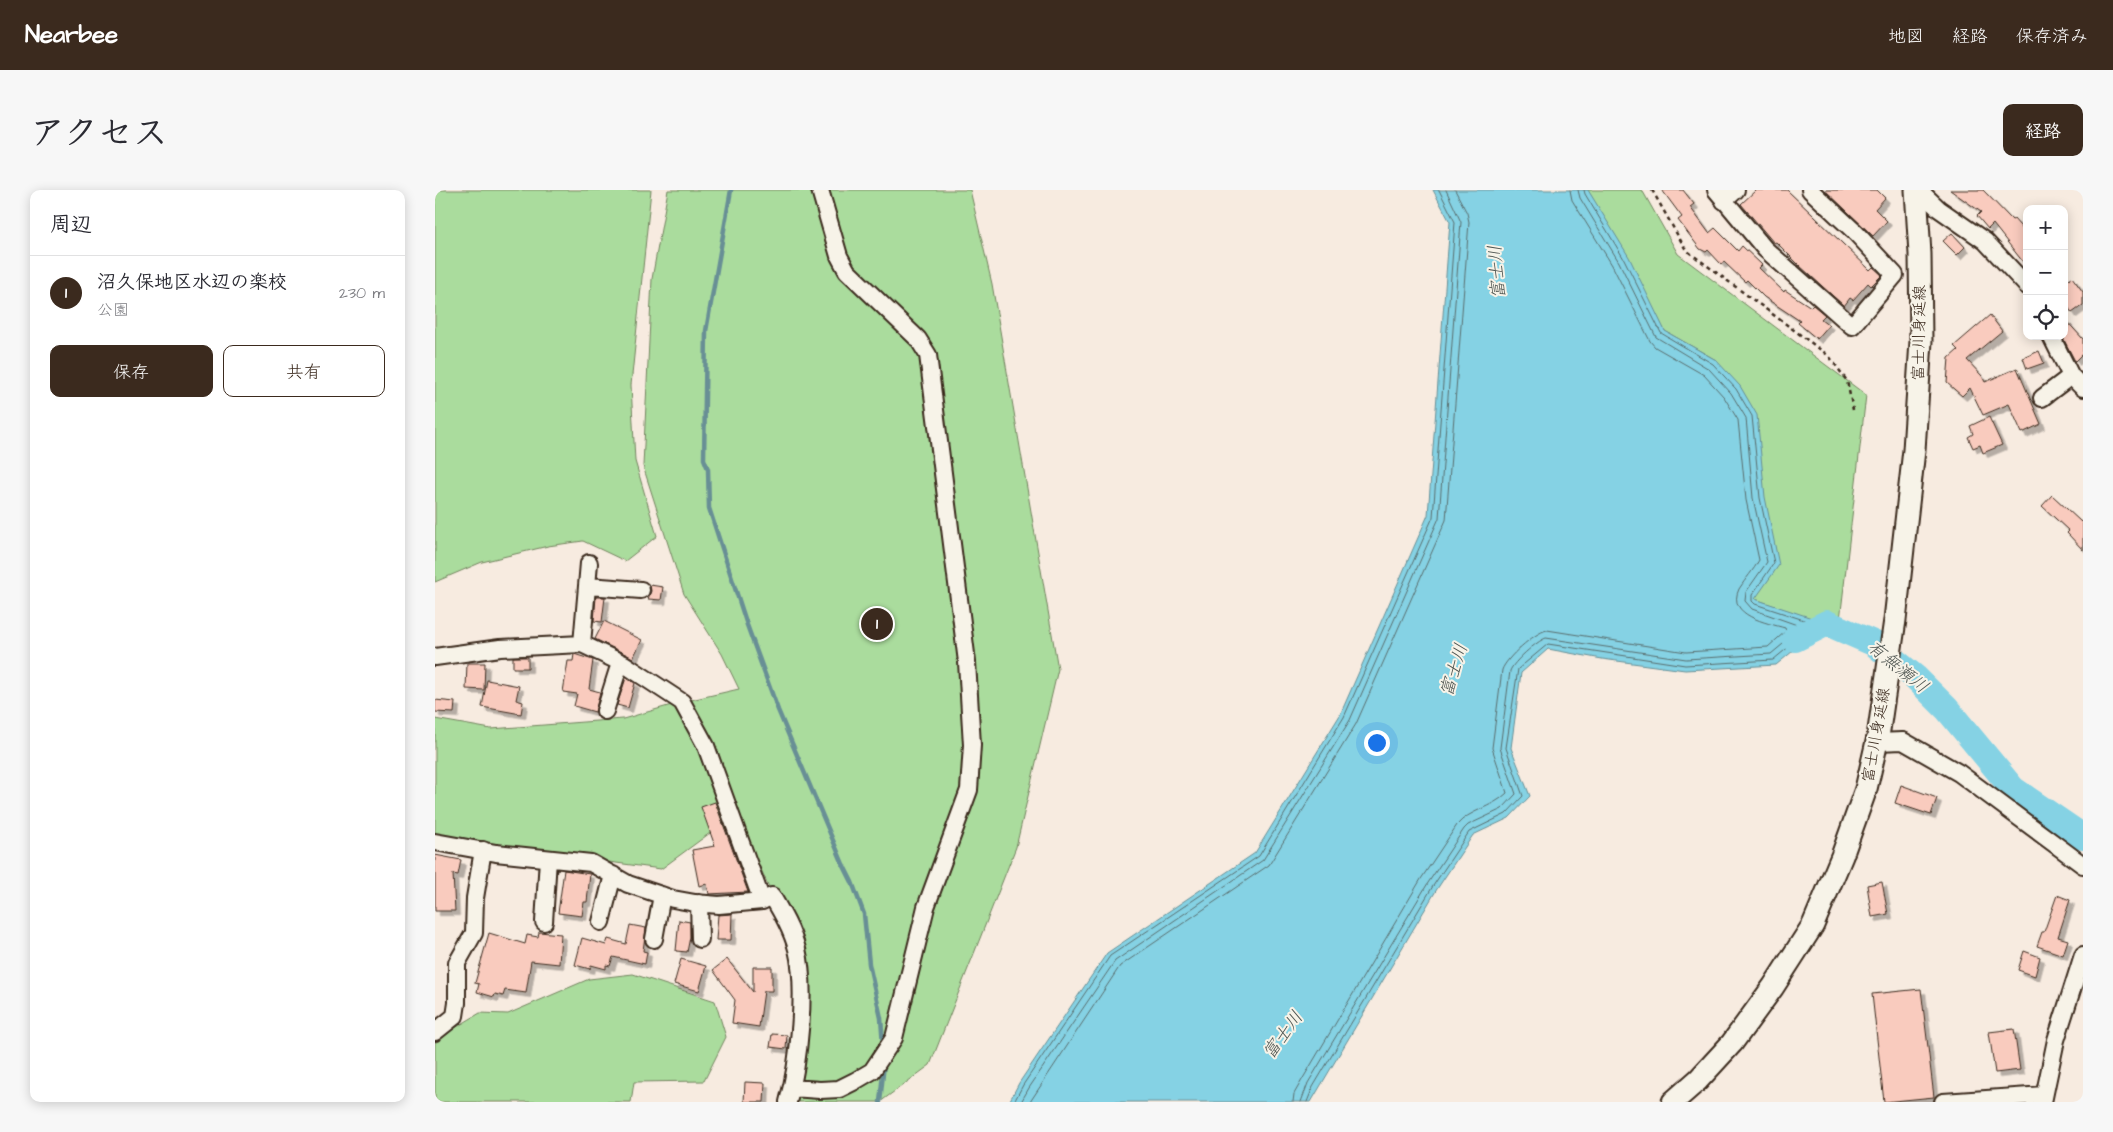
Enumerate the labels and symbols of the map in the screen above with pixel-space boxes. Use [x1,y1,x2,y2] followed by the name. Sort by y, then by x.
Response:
[1482,244,1512,300] water label: 富士川
[1907,285,1931,381] street label: 富士川身延線
[861,605,893,643] pin: 1
[1862,635,1934,699] water label: 有無瀬川
[1434,641,1474,699] water label: 富士川
[1857,686,1895,784] street label: 富士川身延線
[1364,730,1390,756] your location
[1257,1006,1309,1064] water label: 富士川

